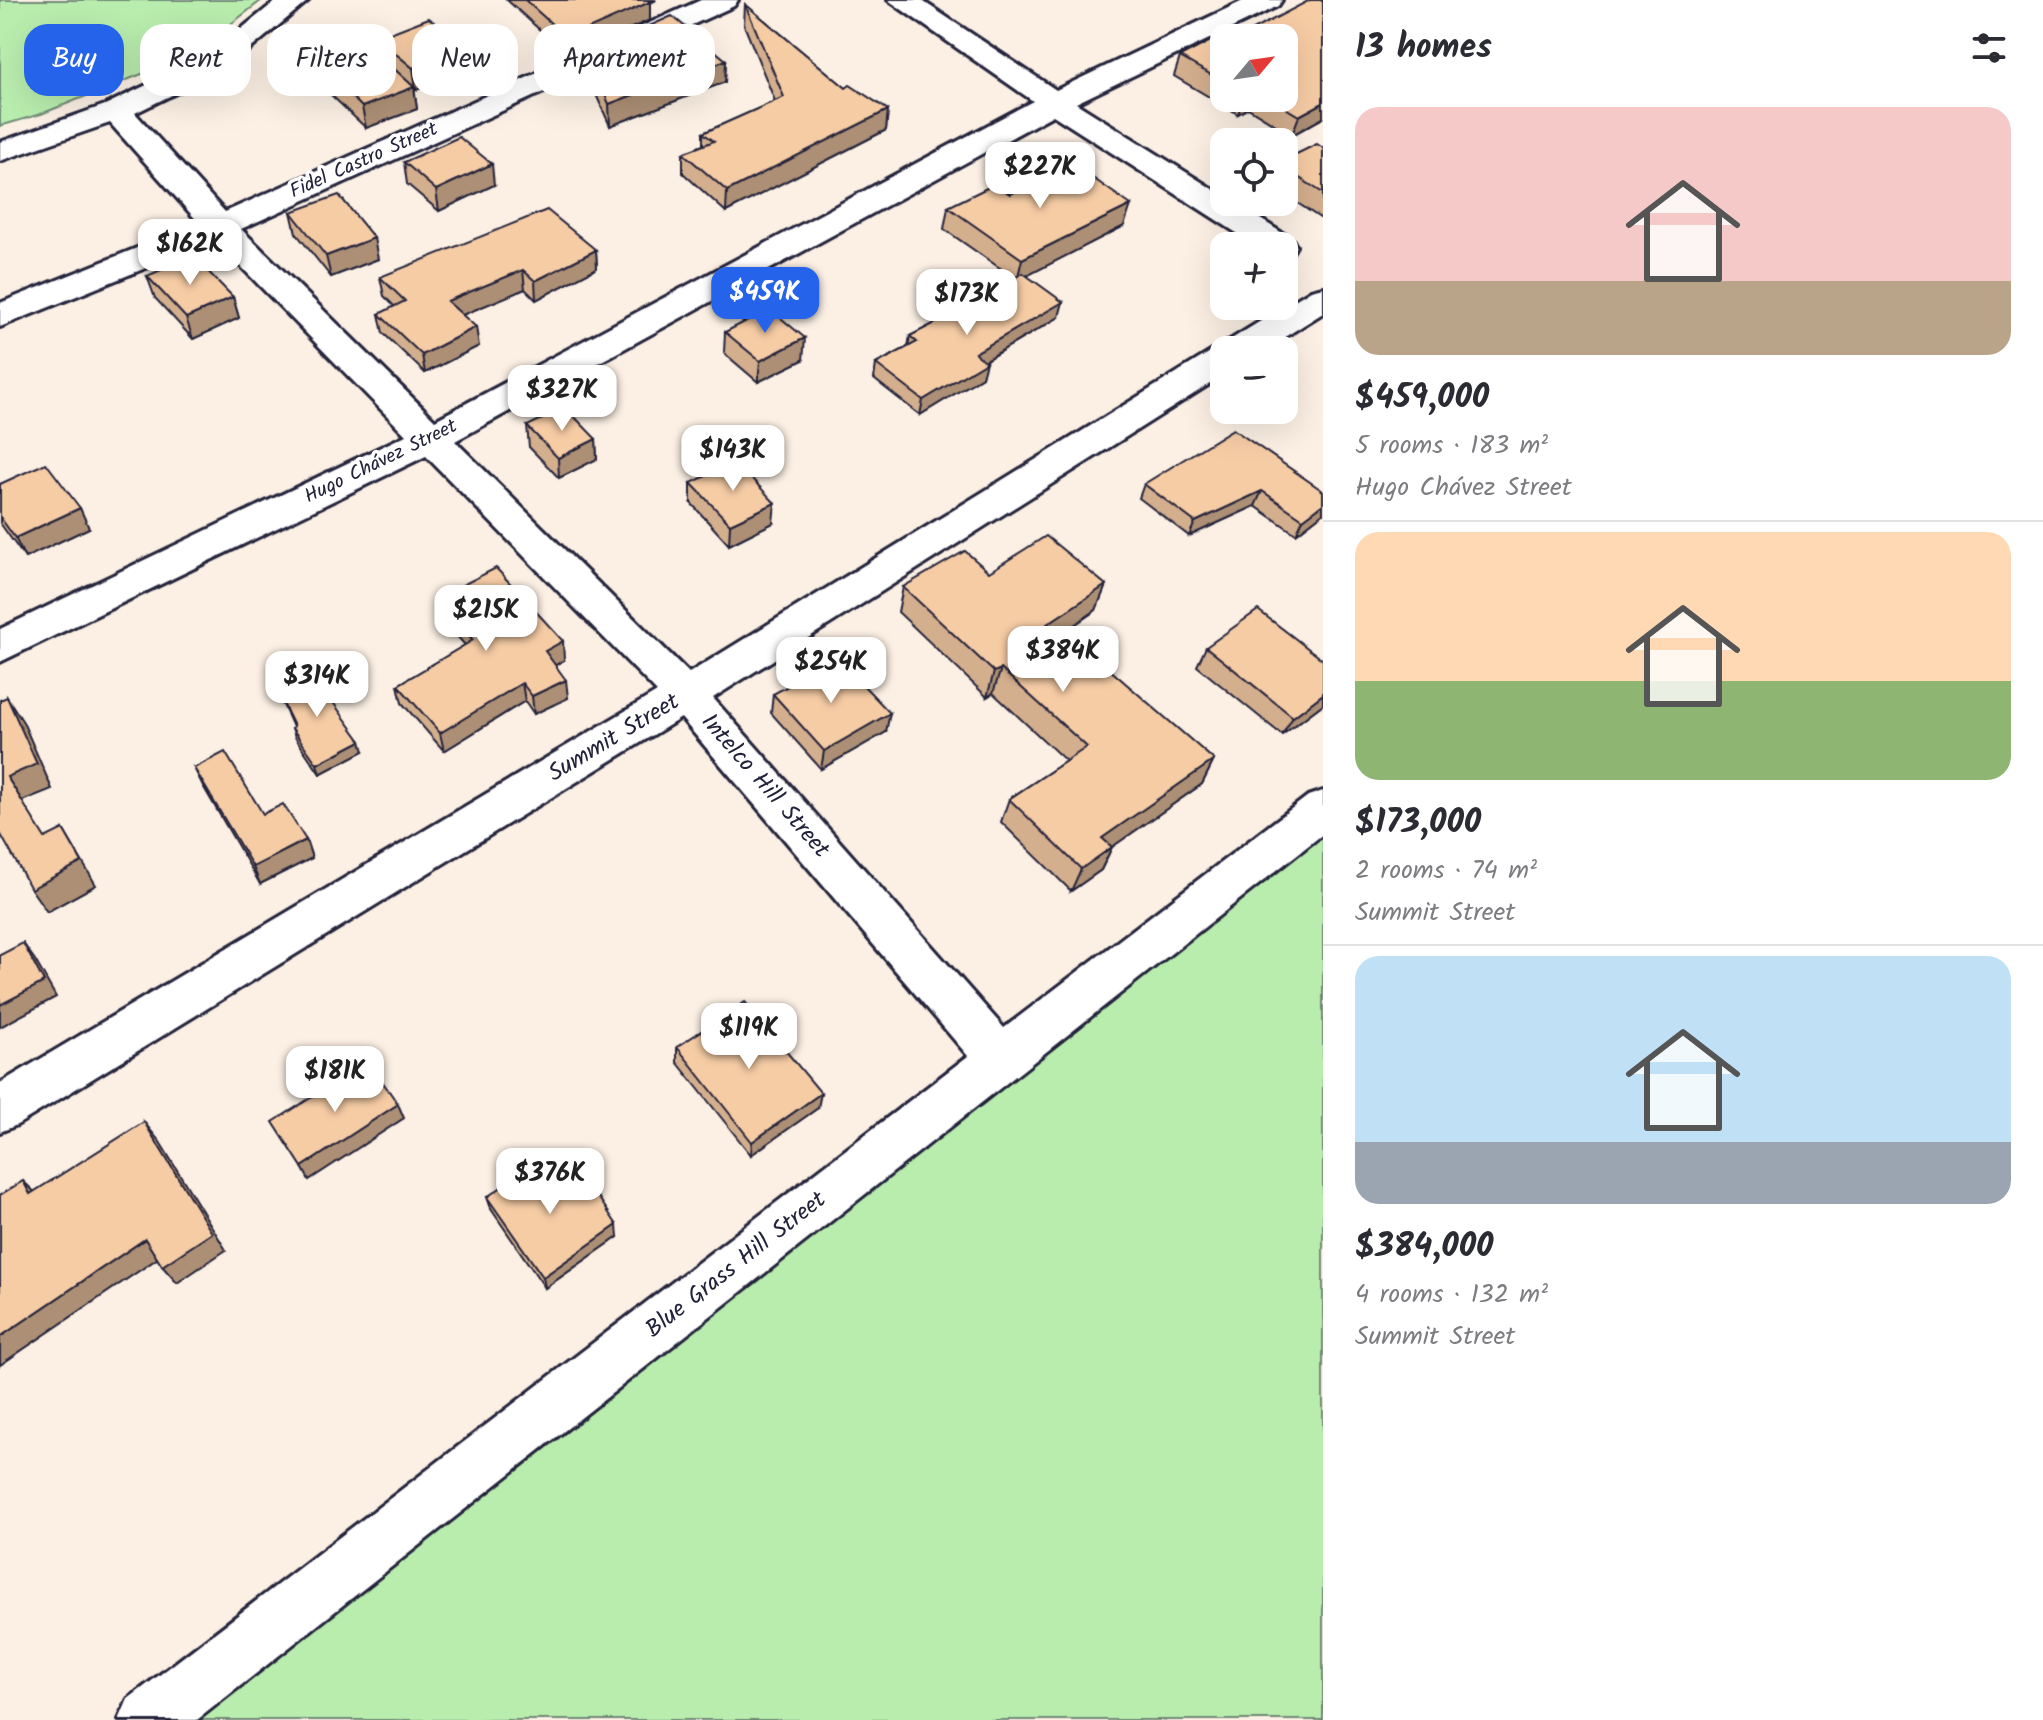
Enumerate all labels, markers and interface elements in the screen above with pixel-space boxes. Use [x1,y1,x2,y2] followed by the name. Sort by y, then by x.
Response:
[1355,21,1492,75] text: 13 homes
[24,24,124,96] chip: Buy
[140,24,251,96] chip: Rent
[267,24,396,96] chip: Filters
[412,24,518,96] chip: New
[534,24,715,96] chip: Apartment
[1210,24,1298,112] north arrow
[1210,24,1298,424] map controls
[1967,26,2011,70] icon: filters
[285,114,443,208] street label: Fidel Castro Street
[1210,128,1298,216] button: locate
[984,142,1096,210] pin: $227K
[1003,147,1077,189] text: $227K
[1611,159,1755,303] icon: home
[134,219,246,287] pin: $162K
[156,224,224,266] text: $162K
[1210,232,1298,320] button: +
[709,267,821,335] pin: $459K
[911,269,1023,337] pin: $173K
[729,272,801,314] text: $459K
[934,274,1000,316] text: $173K
[1210,336,1298,424] button: −
[506,365,618,433] pin: $327K
[526,370,598,412] text: $327K
[1355,371,1489,425] text: $459,000
[299,411,463,513] street label: Hugo Chávez Street
[677,425,789,493] pin: $143K
[1355,425,1548,467] text: 5 rooms · 183 m²
[699,430,767,472] text: $143K
[1355,467,1572,509] text: Hugo Chávez Street
[1611,584,1755,728] icon: home
[430,585,542,653] pin: $215K
[452,590,520,632] text: $215K
[1007,626,1119,694] pin: $384K
[1026,631,1100,673] text: $384K
[775,637,887,705] pin: $254K
[794,642,868,684] text: $254K
[261,651,373,719] pin: $314K
[283,656,351,698] text: $314K
[541,683,688,793] street label: Summit Street
[691,705,840,868] street label: Intelco Hill Street
[1355,796,1481,850] text: $173,000
[1355,850,1537,892] text: 2 rooms · 74 m²
[1355,892,1515,934] text: Summit Street
[693,1003,805,1071] pin: $119K
[719,1008,779,1050] text: $119K
[1611,1008,1755,1152] icon: home
[279,1046,391,1114] pin: $181K
[304,1051,366,1093] text: $181K
[494,1148,606,1216] pin: $376K
[514,1153,586,1195] text: $376K
[637,1181,836,1348] street label: Blue Grass Hill Street
[1355,1220,1494,1274] text: $384,000
[1355,1274,1548,1316] text: 4 rooms · 132 m²
[1355,1316,1515,1358] text: Summit Street

